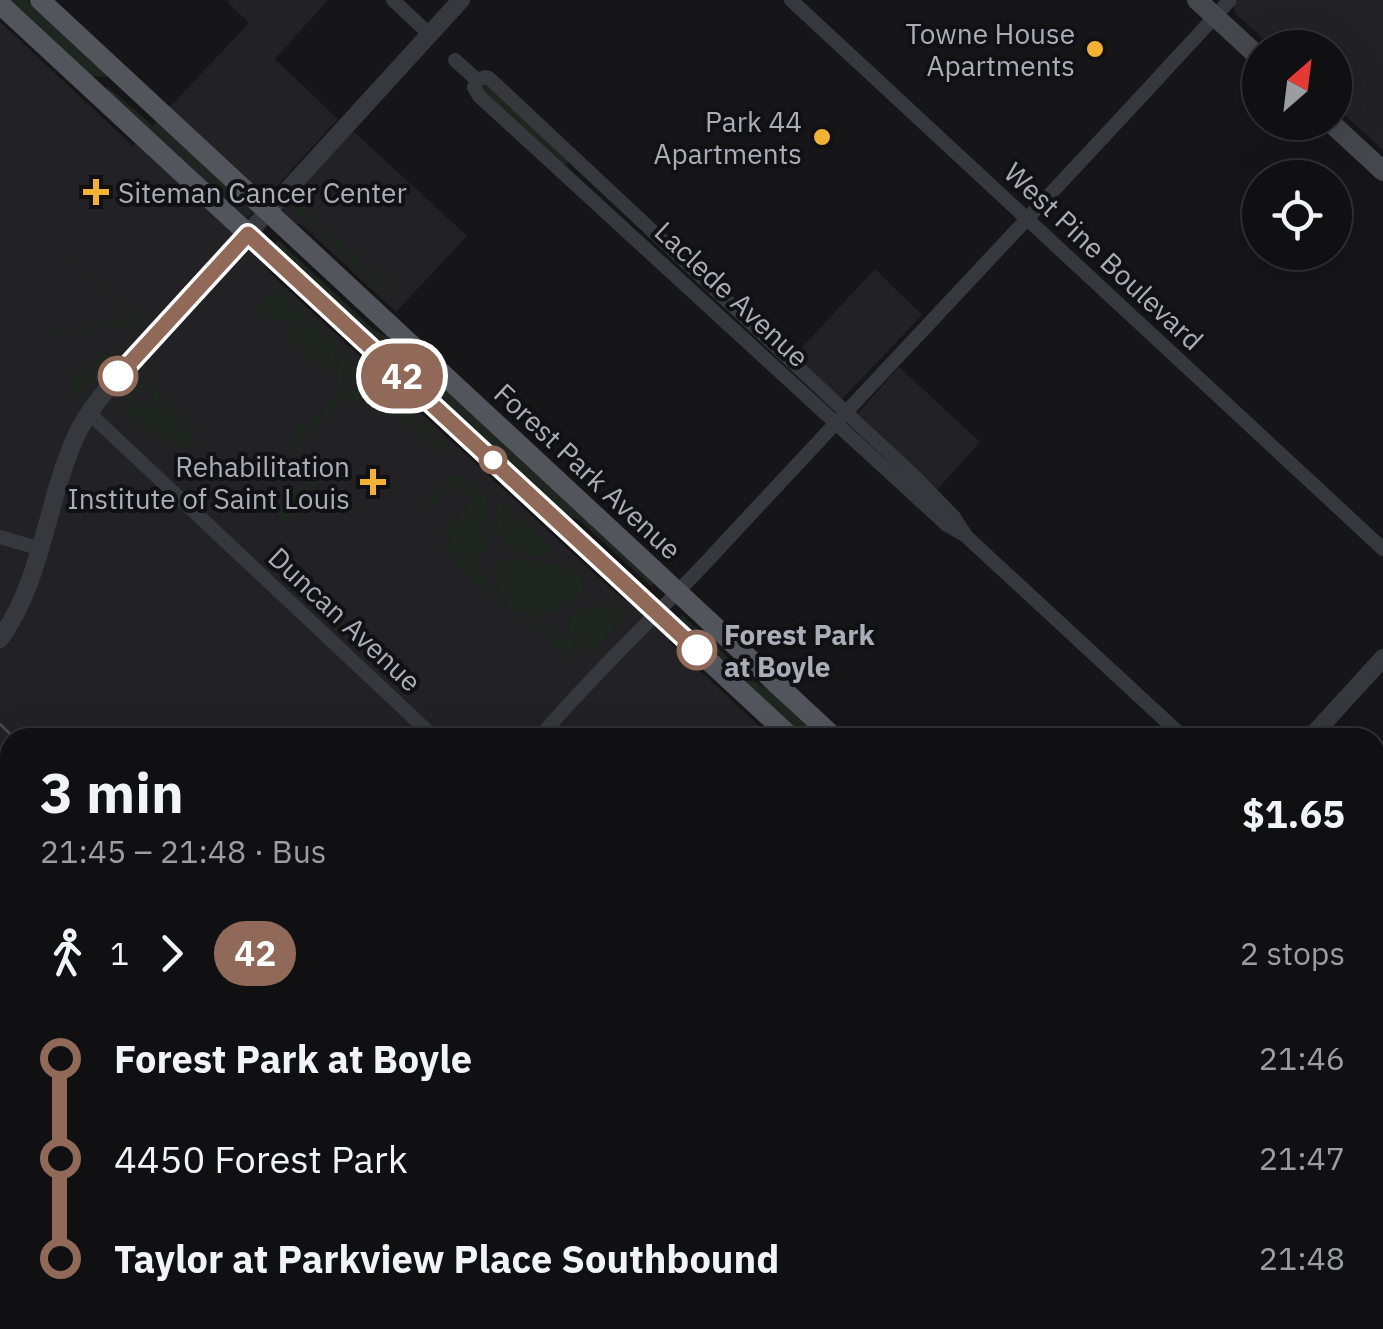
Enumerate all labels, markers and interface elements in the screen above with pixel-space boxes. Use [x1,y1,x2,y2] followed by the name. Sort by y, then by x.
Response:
[905,15,1075,84] place label: Towne House Apartments
[1242,30,1352,140] north arrow
[1242,30,1352,270] map controls
[1084,38,1106,60] marker: Towne House Apartments
[653,103,802,172] place label: Park 44 Apartments
[811,126,833,148] marker: Park 44 Apartments
[997,154,1211,358] street label: West Pine Boulevard
[1242,160,1352,270] button: locate
[118,174,407,211] place label: Siteman Cancer Center
[83,179,109,205] marker: Siteman Cancer Center
[647,213,817,375] street label: Laclede Avenue
[357,344,447,408] line badge: 42
[381,353,423,399] text: 42
[99,357,137,395] unlabelled marker
[487,375,689,567] street label: Forest Park Avenue
[480,447,506,473] unlabelled marker
[67,448,350,517] place label: Rehabilitation Institute of Saint Louis
[360,469,386,495] marker: Rehabilitation Institute of Saint Louis
[261,539,429,699] street label: Duncan Avenue
[724,616,876,685] place label: Forest Park at Boyle
[678,631,716,669] marker: Forest Park at Boyle
[40,757,184,828] text: 3 min
[1242,789,1345,838] text: $1.65
[40,830,326,872] text: 21:45 – 21:48 · Bus
[40,926,95,981] icon: walk
[144,926,199,981] icon: forward
[234,930,276,976] text: 42
[110,932,129,974] text: 1
[1240,932,1345,974] text: 2 stops
[114,1034,472,1083] text: Forest Park at Boyle
[1259,1037,1345,1079] text: 21:46
[114,1134,408,1183] text: 4450 Forest Park
[1259,1137,1345,1179] text: 21:47
[114,1234,779,1283] text: Taylor at Parkview Place Southbound
[1259,1237,1345,1279] text: 21:48

